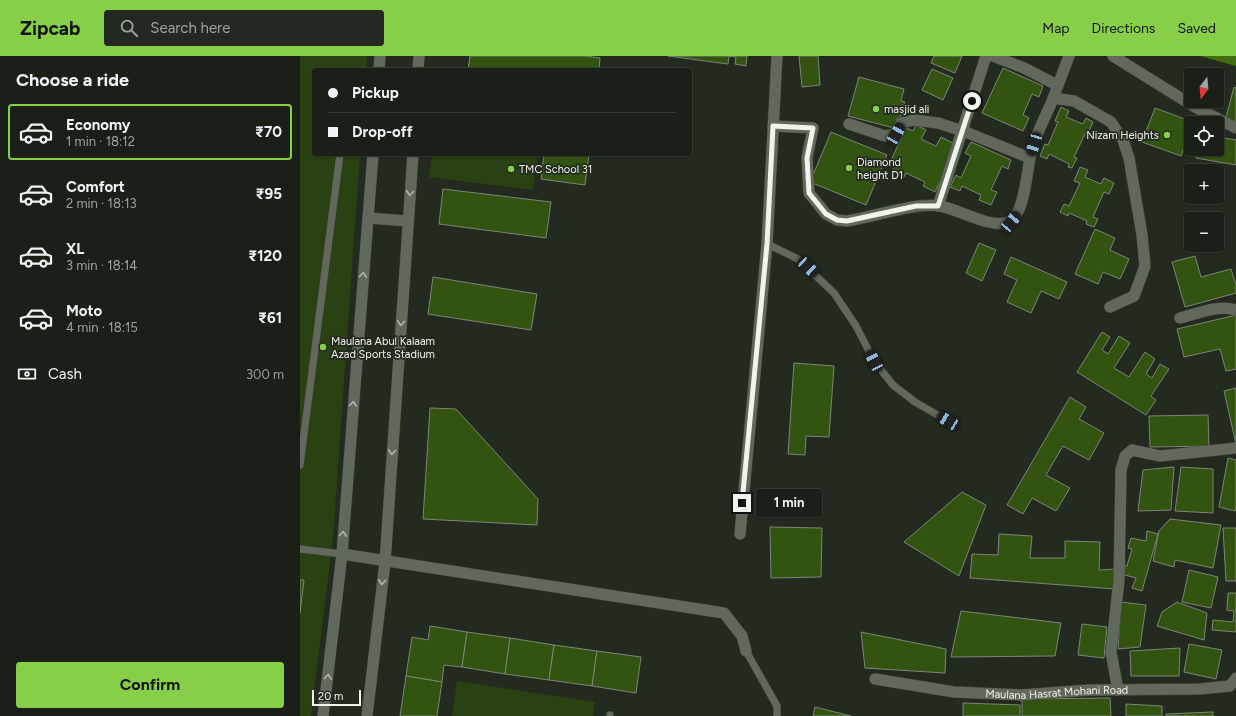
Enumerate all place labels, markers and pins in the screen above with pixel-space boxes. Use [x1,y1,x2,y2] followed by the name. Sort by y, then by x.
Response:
[884,103,929,116] place label: masjid ali
[871,104,881,114] marker: masjid ali
[1086,129,1159,142] place label: Nizam Heights
[1162,130,1172,140] marker: Nizam Heights
[857,156,903,182] place label: Diamond height D1
[519,163,592,176] place label: TMC School 31
[844,163,854,173] marker: Diamond height D1
[506,164,516,174] marker: TMC School 31
[331,335,435,361] place label: Maulana Abul Kalaam Azad Sports Stadium
[318,342,328,352] marker: Maulana Abul Kalaam Azad Sports Stadium

